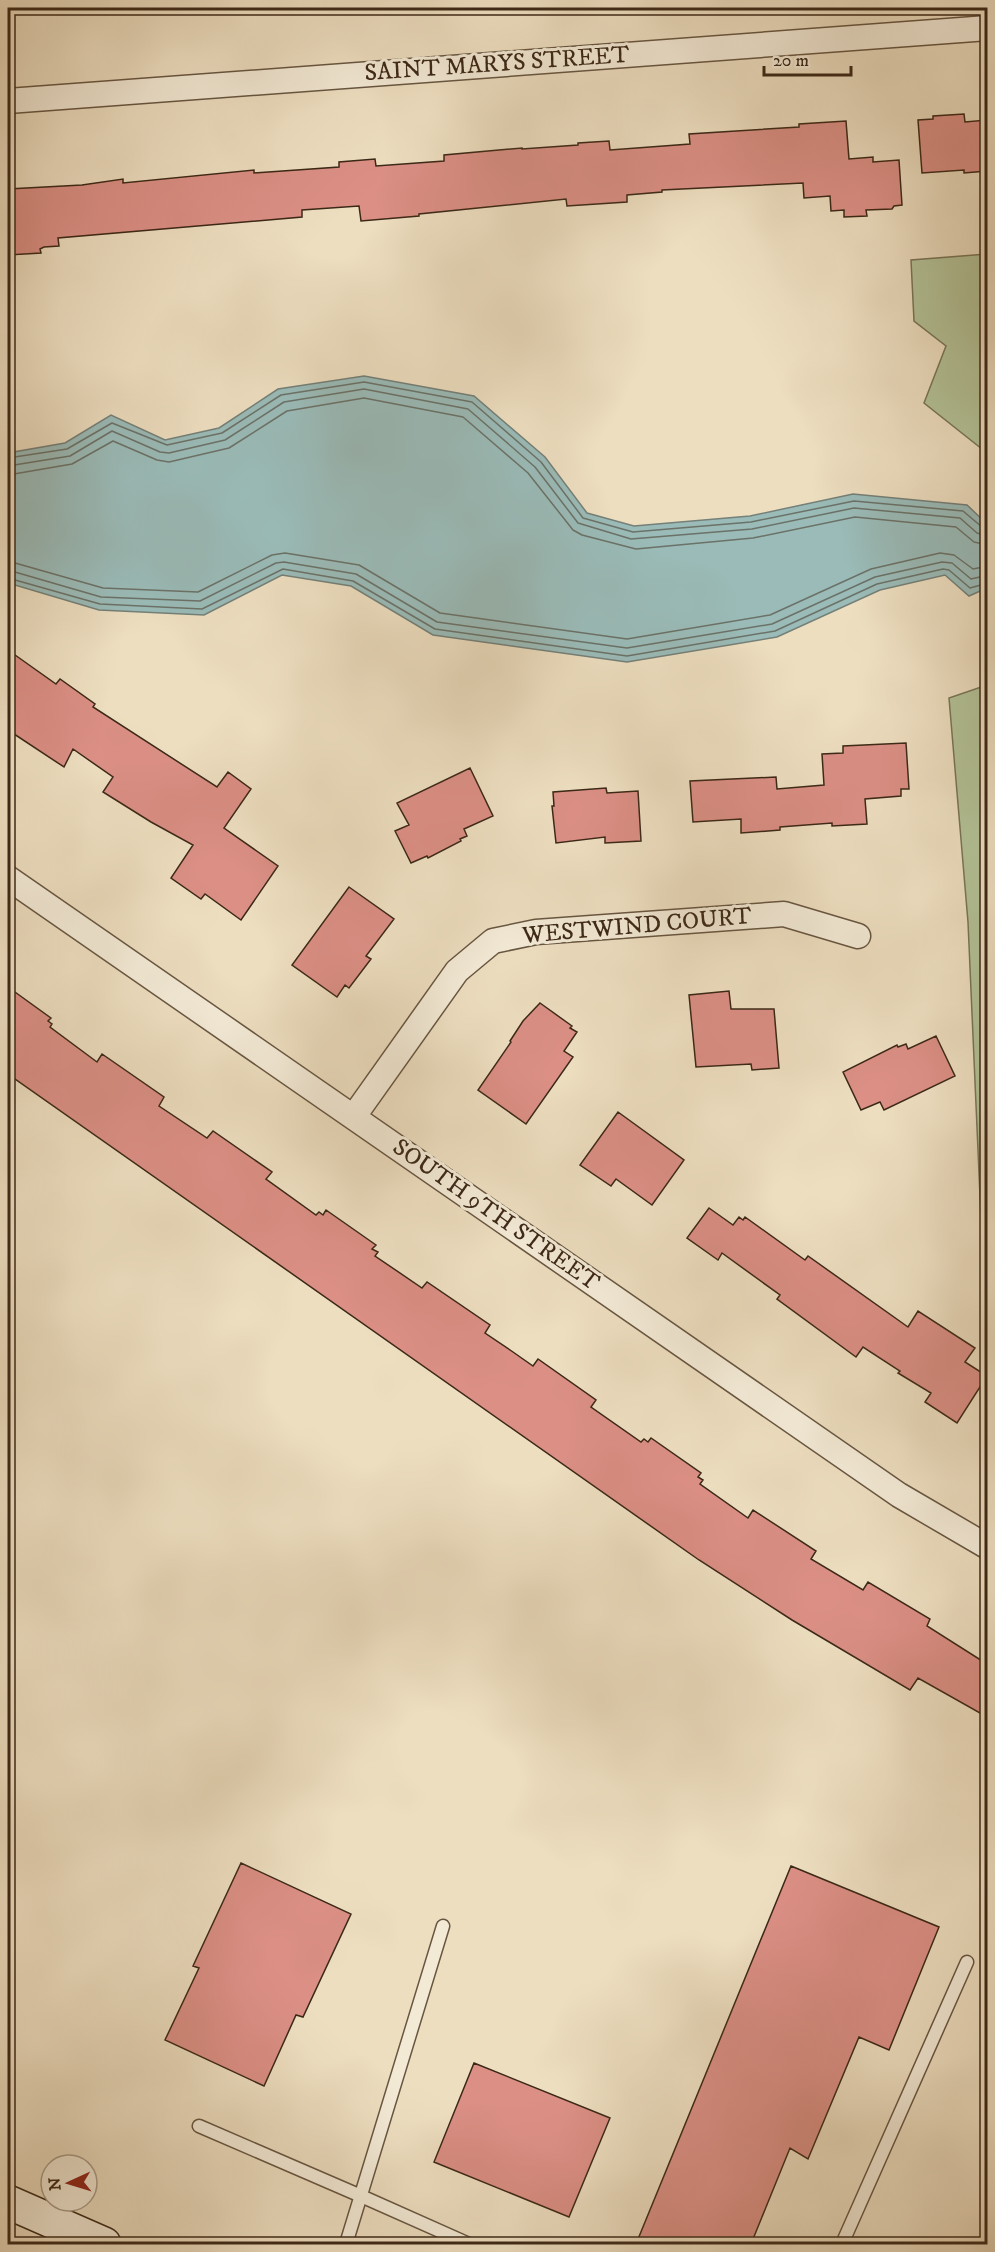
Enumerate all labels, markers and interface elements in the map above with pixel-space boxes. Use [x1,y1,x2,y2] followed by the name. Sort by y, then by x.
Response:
[764,39,851,77] scale bar
[364,40,630,88] street label: SAINT MARYS STREET
[773,50,809,72] text: 20 m
[520,901,753,951] street label: WESTWIND COURT
[387,1132,605,1298] street label: SOUTH 9TH STREET
[39,2153,99,2213] north arrow
[45,2177,65,2191] text: N

